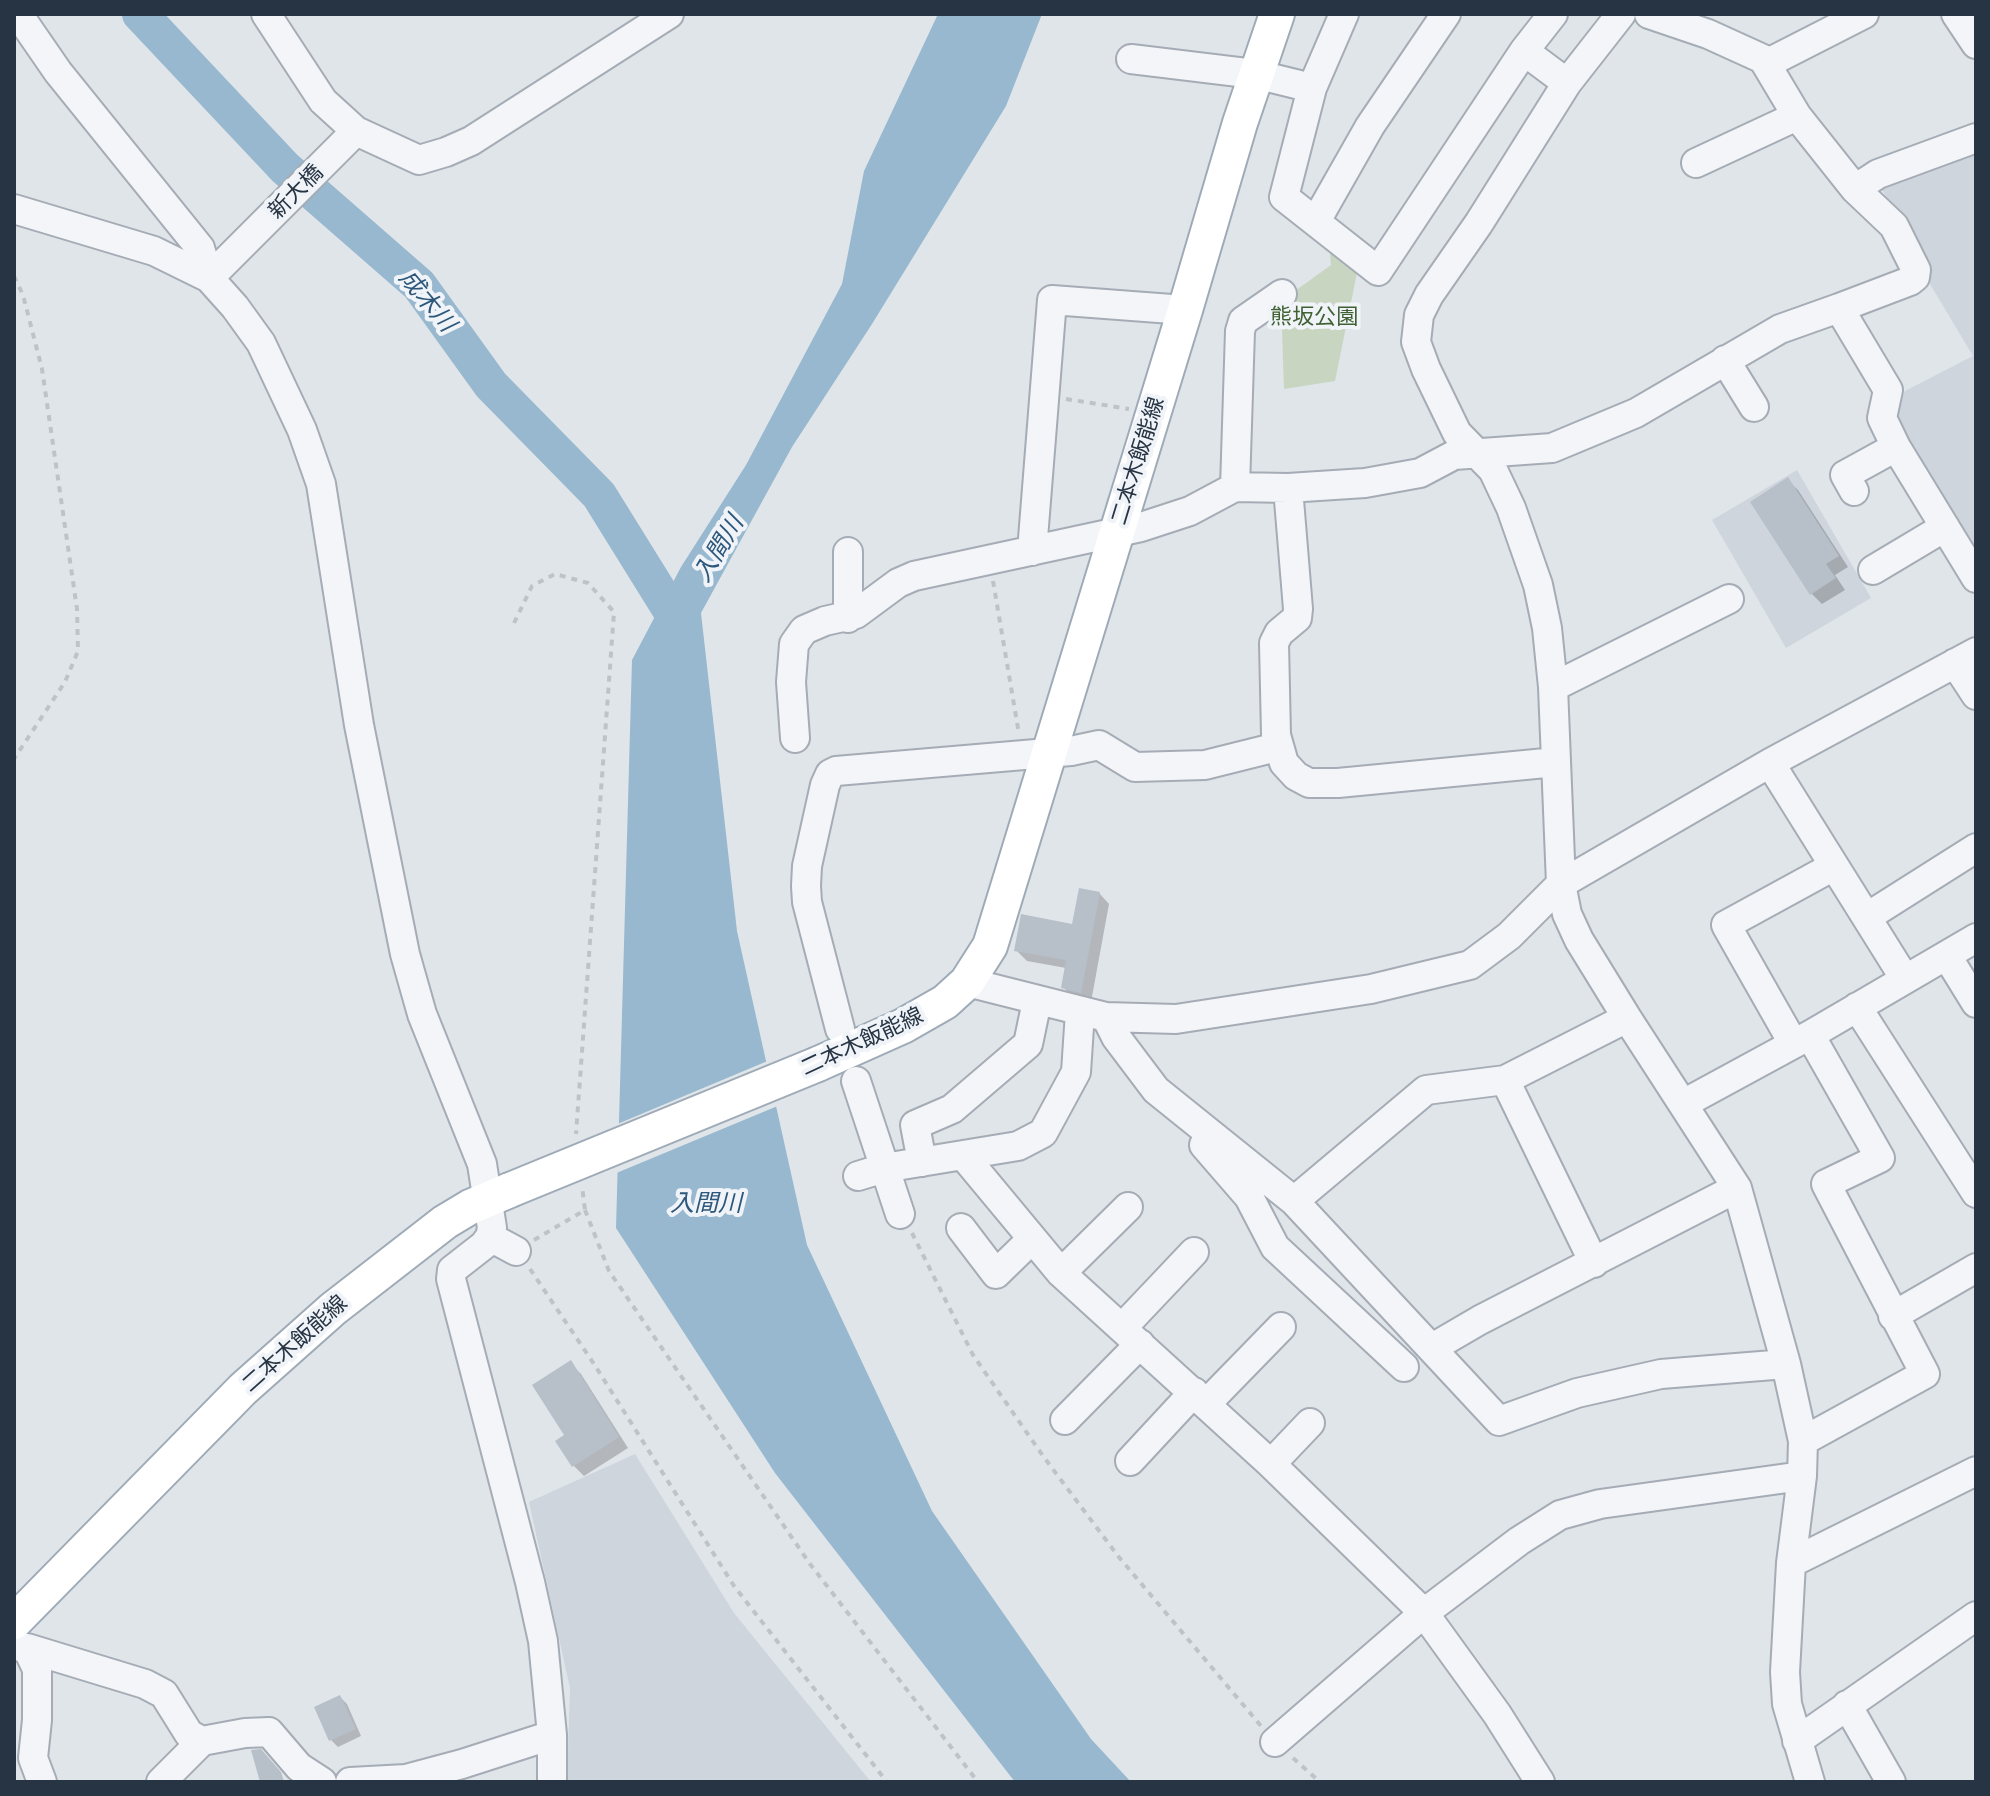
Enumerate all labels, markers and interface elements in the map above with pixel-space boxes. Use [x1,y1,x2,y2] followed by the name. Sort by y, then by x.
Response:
[263,159,329,225] street label: 新大橋
[393,264,461,338] water label: 成木川
[1270,304,1358,330] park label: 熊坂公園
[1106,394,1170,528] street label: 二本木飯能線
[688,511,750,587] water label: 入間川
[797,1002,927,1082] street label: 二本木飯能線
[670,1190,742,1218] water label: 入間川
[237,1290,353,1398] street label: 二本木飯能線

